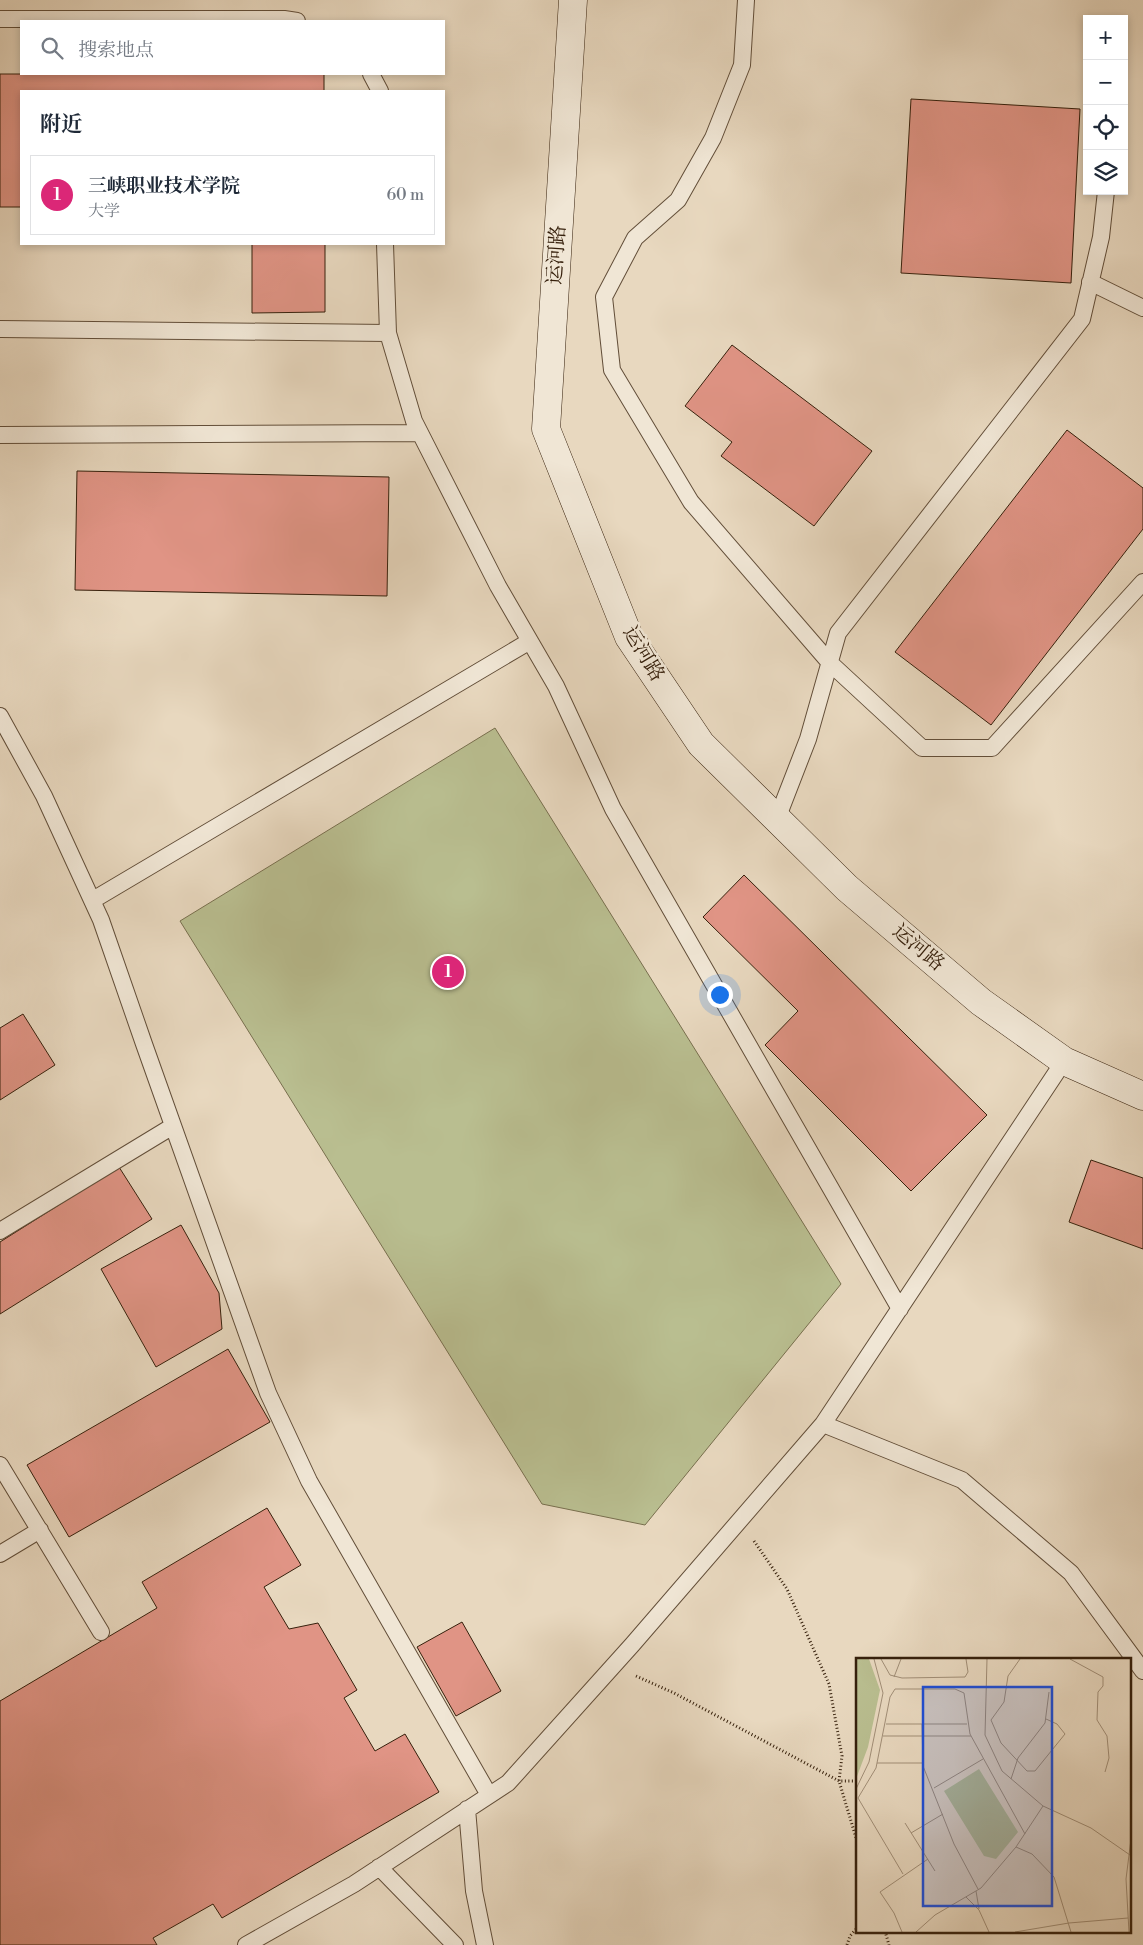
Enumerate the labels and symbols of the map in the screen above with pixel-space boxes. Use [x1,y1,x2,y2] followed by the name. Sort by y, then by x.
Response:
[542,224,572,286] street label: 运河路
[617,622,669,686] street label: 运河路
[887,919,949,977] street label: 运河路
[432,953,464,991] pin: 1
[707,982,733,1008] your location
[856,1658,1130,1932] inset map

